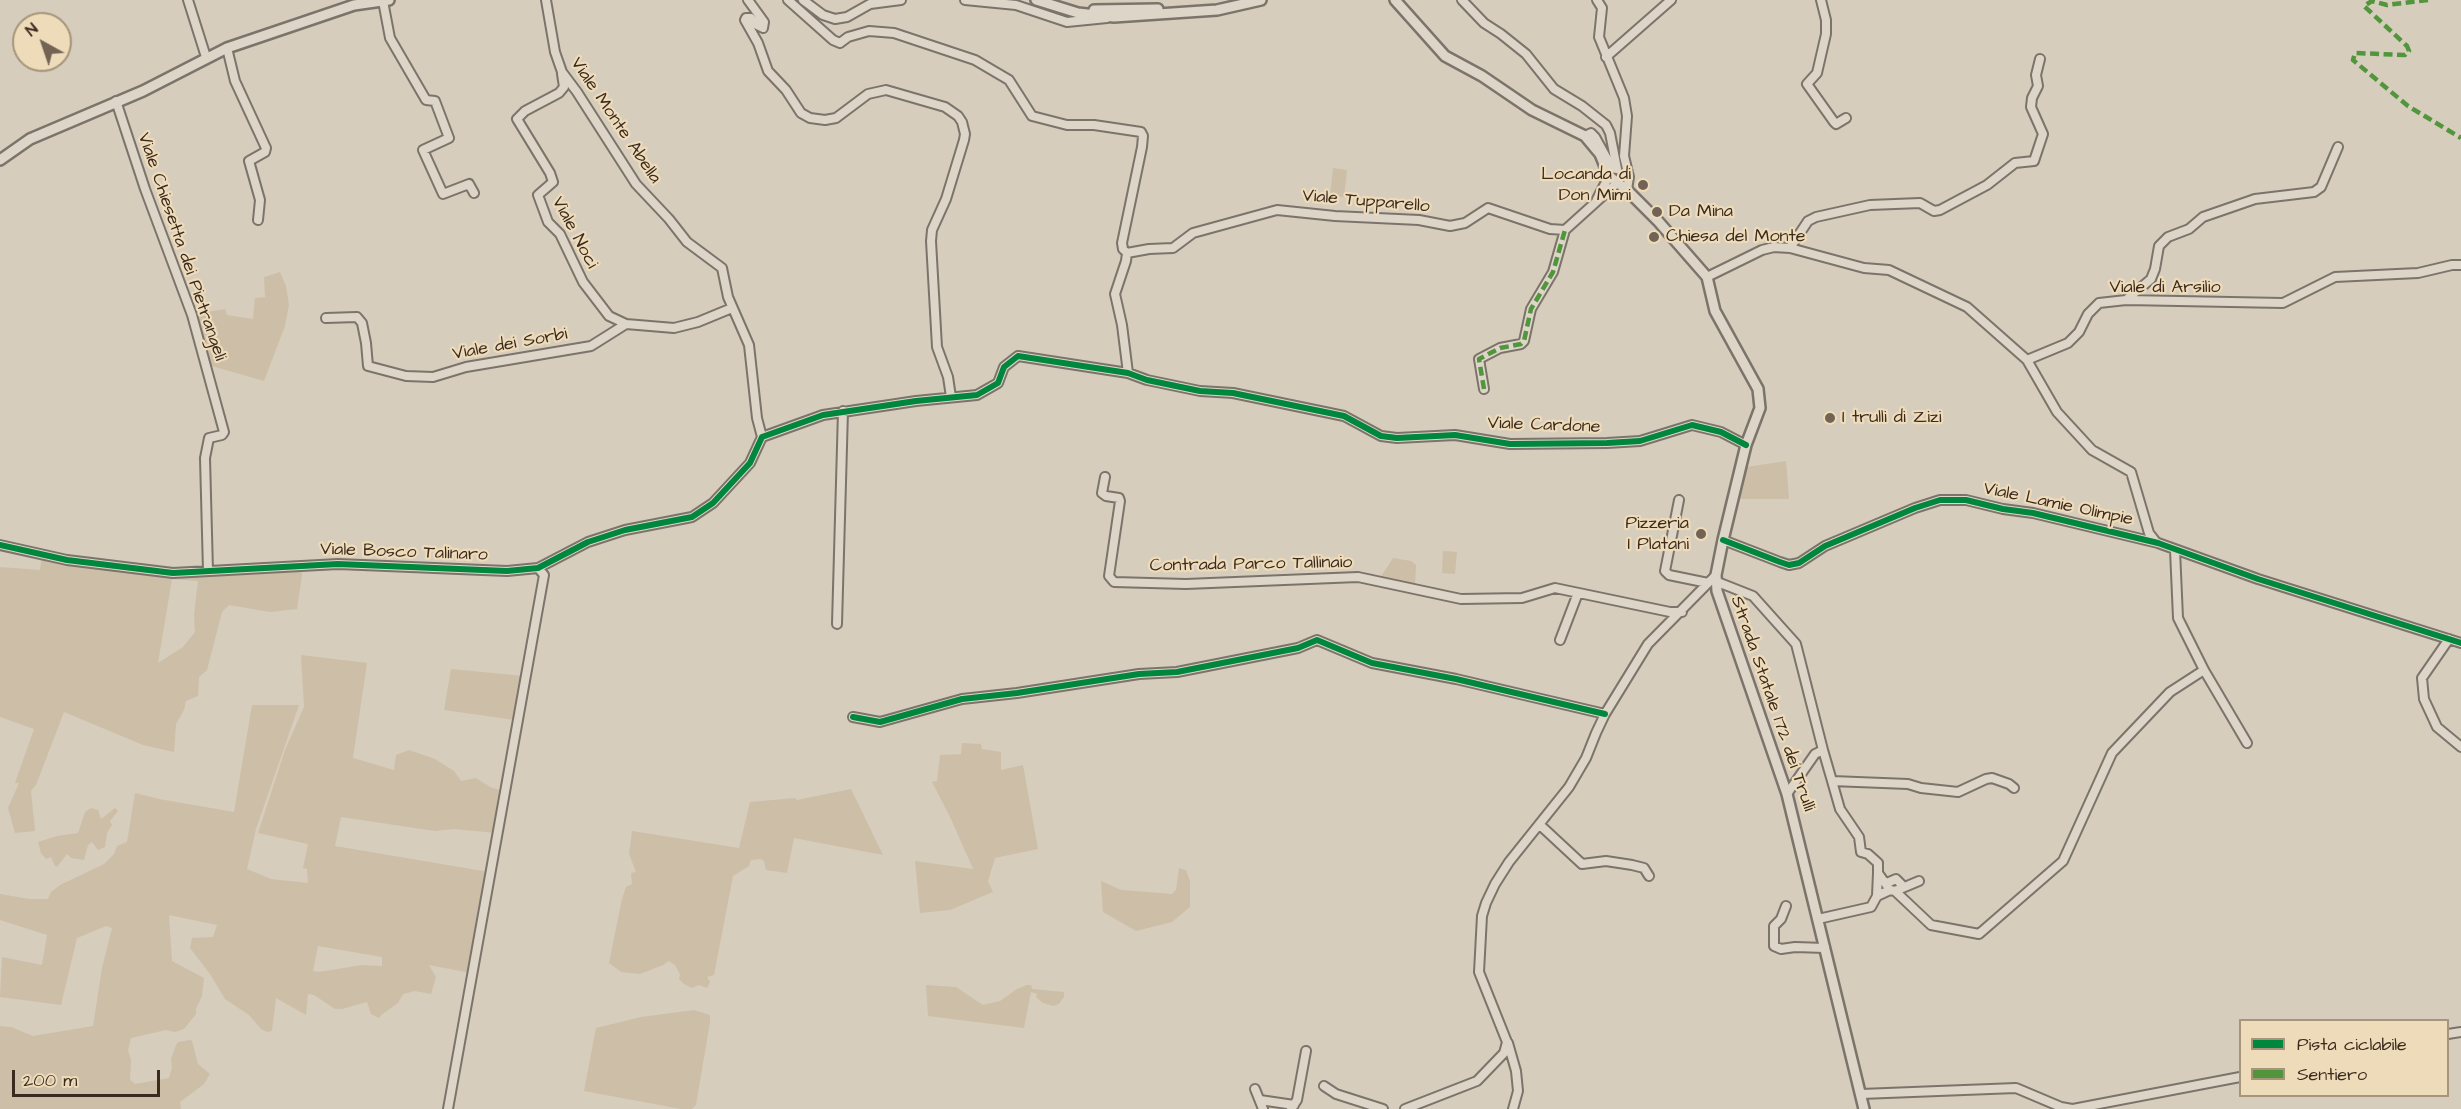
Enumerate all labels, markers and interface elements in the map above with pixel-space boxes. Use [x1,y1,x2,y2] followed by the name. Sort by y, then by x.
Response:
[12,12,72,72] north arrow
[21,18,43,41] text: N
[565,54,665,188] street label: Viale Monte Abella
[132,130,230,364] street label: Viale Chiesetta dei Pietrangeli
[1541,164,1631,207] place label: Locanda di Don Mimi
[1636,178,1650,192] marker: Locanda di Don Mimi
[1301,186,1431,218] street label: Viale Tupparello
[546,193,602,273] street label: Viale Noci
[1669,201,1733,223] place label: Da Mina
[1650,205,1664,219] marker: Da Mina
[1666,226,1806,248] place label: Chiesa del Monte
[1647,230,1661,244] marker: Chiesa del Monte
[2109,277,2221,299] street label: Viale di Arsilio
[451,324,569,366] street label: Viale dei Sorbi
[1842,407,1942,429] place label: I trulli di Zizi
[1823,411,1837,425] marker: I trulli di Zizi
[1487,413,1601,439] street label: Viale Cardone
[1981,479,2135,531] street label: Viale Lamie Olimpie
[1625,513,1689,556] place label: Pizzeria I Platani
[1694,527,1708,541] marker: Pizzeria I Platani
[320,539,488,567] street label: Viale Bosco Talinaro
[1149,552,1353,578] street label: Contrada Parco Tallinaio
[1725,594,1819,814] street label: Strada Statale 172 dei Trulli
[2239,1019,2449,1097] legend
[2297,1032,2407,1057] text: Pista ciclabile
[15,1058,164,1096] scale bar
[2297,1062,2367,1087] text: Sentiero
[23,1068,77,1093] text: 200 m

